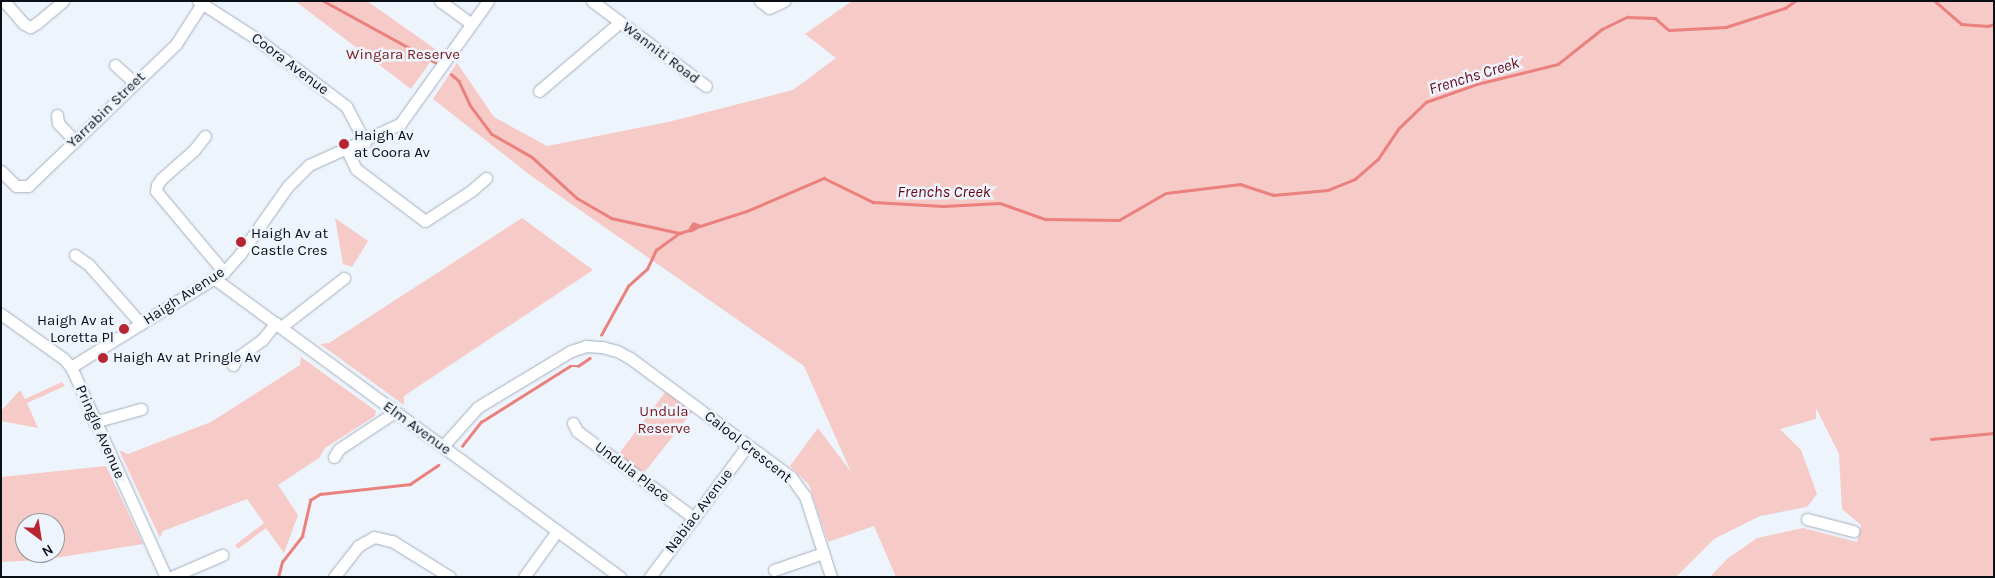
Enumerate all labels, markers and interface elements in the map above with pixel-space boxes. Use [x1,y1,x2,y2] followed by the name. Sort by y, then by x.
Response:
[619,18,703,88] street label: Wanniti Road
[248,29,332,99] street label: Coora Avenue
[346,46,460,64] park label: Wingara Reserve
[1426,53,1522,99] water label: Frenchs Creek
[63,68,149,152] street label: Yarrabin Street
[354,126,430,161] place label: Haigh Av at Coora Av
[338,138,350,150] marker: Haigh Av at Coora Av
[897,182,991,202] water label: Frenchs Creek
[251,224,328,259] place label: Haigh Av at Castle Cres
[235,236,247,248] marker: Haigh Av at Castle Cres
[140,263,228,329] street label: Haigh Avenue
[37,311,114,346] place label: Haigh Av at Loretta Pl
[118,323,130,335] marker: Haigh Av at Loretta Pl
[113,349,261,367] place label: Haigh Av at Pringle Av
[97,352,109,364] marker: Haigh Av at Pringle Av
[71,382,129,482] street label: Pringle Avenue
[380,397,454,459] street label: Elm Avenue
[637,402,691,437] park label: Undula Reserve
[701,407,795,487] street label: Calool Crescent
[591,438,673,506] street label: Undula Place
[661,465,737,557] street label: Nabiac Avenue
[15,513,65,563] north arrow
[39,541,56,560] text: N

